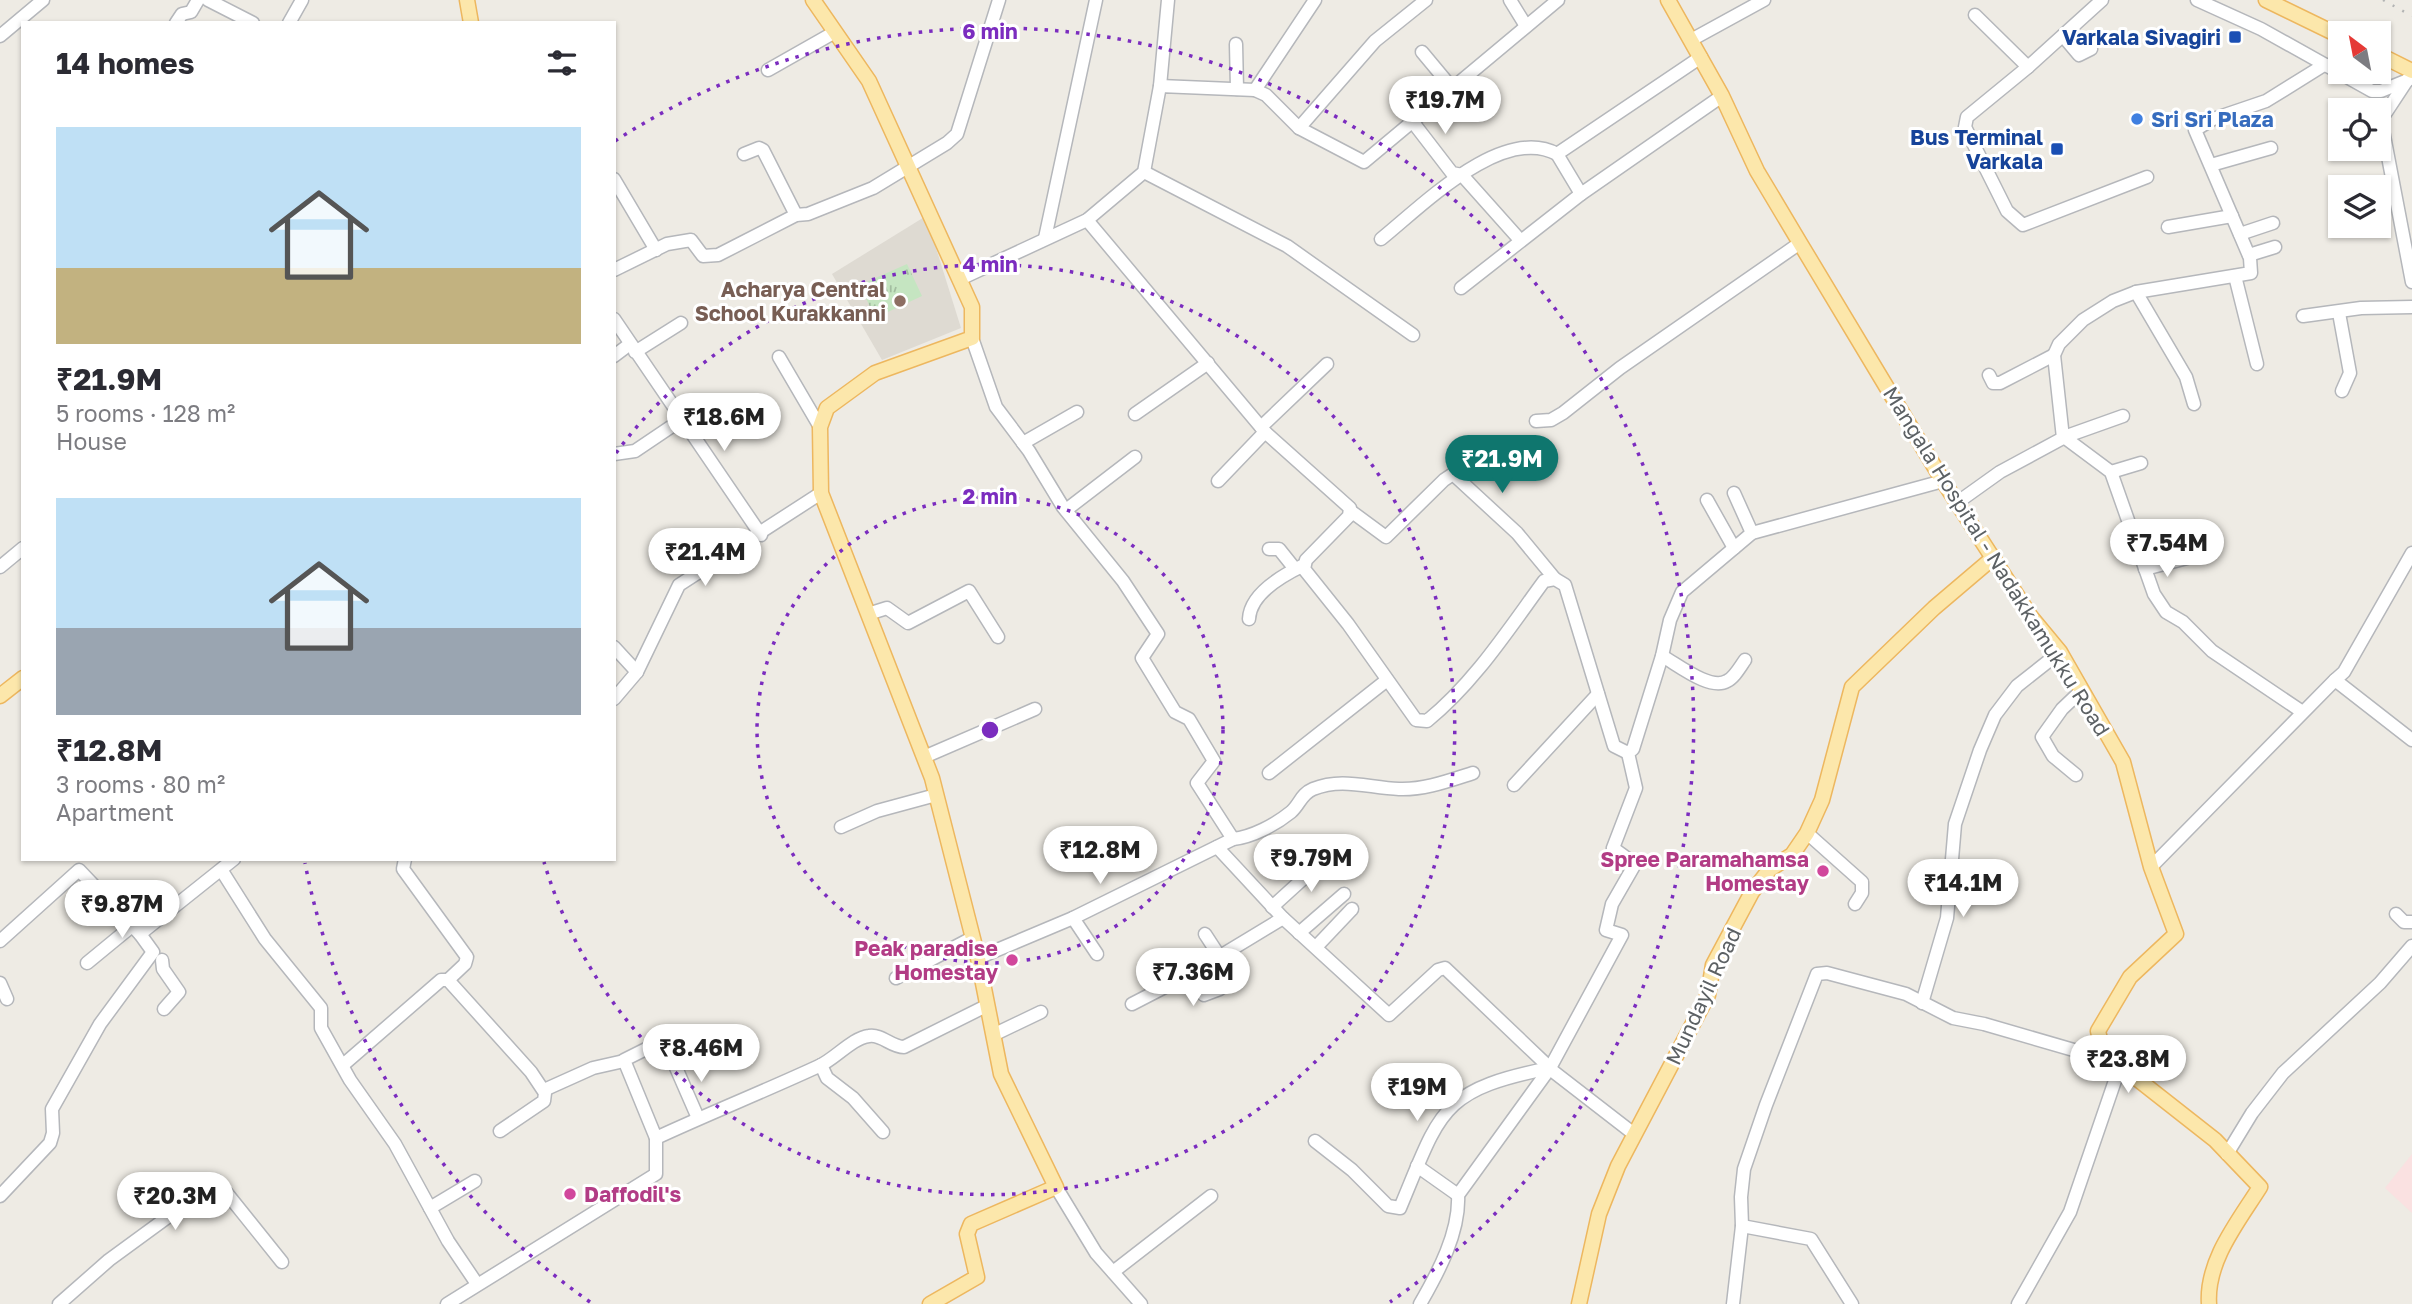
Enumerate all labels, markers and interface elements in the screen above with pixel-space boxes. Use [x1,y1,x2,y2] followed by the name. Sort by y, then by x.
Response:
[962,18,1018,44] text: 6 min
[2328,21,2390,84] north arrow
[2328,21,2391,238] map controls
[2062,24,2221,50] place label: Varkala Sivagiri
[2227,29,2243,45] marker: Varkala Sivagiri
[543,44,581,82] icon: filters
[56,45,195,81] text: 14 homes
[1388,76,1502,136] pin: ₹19.7M
[1405,85,1485,113] text: ₹19.7M
[2328,98,2391,161] button: locate
[2151,106,2274,132] place label: Sri Sri Plaza
[2129,111,2145,127] marker: Sri Sri Plaza
[1910,124,2043,174] place label: Bus Terminal Varkala
[2049,141,2065,157] marker: Bus Terminal Varkala
[256,172,382,298] icon: home
[2328,175,2391,238] button: layers
[962,251,1018,277] text: 4 min
[695,276,886,326] place label: Acharya Central School Kurakkanni
[892,293,908,309] marker: Acharya Central School Kurakkanni
[56,361,162,397] text: ₹21.9M
[1878,381,2116,741] street label: Mangala Hospital - Nadakkamukku Road
[667,393,781,453] pin: ₹18.6M
[56,399,235,427] text: 5 rooms · 128 m²
[683,402,765,430] text: ₹18.6M
[56,427,127,455] text: House
[1445,435,1559,495] pin: ₹21.9M
[1461,444,1543,472] text: ₹21.9M
[963,483,1017,509] text: 2 min
[2110,520,2224,579] pin: ₹7.54M
[648,528,762,588] pin: ₹21.4M
[2126,528,2208,556] text: ₹7.54M
[664,537,746,565] text: ₹21.4M
[256,543,382,669] icon: home
[978,718,1002,742] centre of rings
[56,732,162,768] text: ₹12.8M
[56,770,225,798] text: 3 rooms · 80 m²
[56,798,174,826] text: Apartment
[1043,826,1157,886] pin: ₹12.8M
[1254,834,1368,894] pin: ₹9.79M
[1059,835,1141,863] text: ₹12.8M
[1270,843,1352,871] text: ₹9.79M
[1600,846,1809,896] place label: Spree Paramahamsa Homestay
[1906,860,2020,919] pin: ₹14.1M
[1815,863,1831,879] marker: Spree Paramahamsa Homestay
[1923,868,2003,896] text: ₹14.1M
[65,880,179,940] pin: ₹9.87M
[81,889,163,917] text: ₹9.87M
[1660,923,1746,1069] street label: Mundayil Road
[854,935,998,985] place label: Peak paradise Homestay
[1136,948,1250,1008] pin: ₹7.36M
[1004,952,1020,968] marker: Peak paradise Homestay
[1152,957,1234,985] text: ₹7.36M
[644,1024,758,1084] pin: ₹8.46M
[659,1033,743,1061] text: ₹8.46M
[2071,1036,2185,1095] pin: ₹23.8M
[2086,1044,2170,1072] text: ₹23.8M
[1376,1064,1458,1123] pin: ₹19M
[1387,1072,1447,1100] text: ₹19M
[118,1172,232,1232] pin: ₹20.3M
[133,1181,217,1209] text: ₹20.3M
[584,1181,681,1207] place label: Daffodil's
[562,1186,578,1202] marker: Daffodil's

